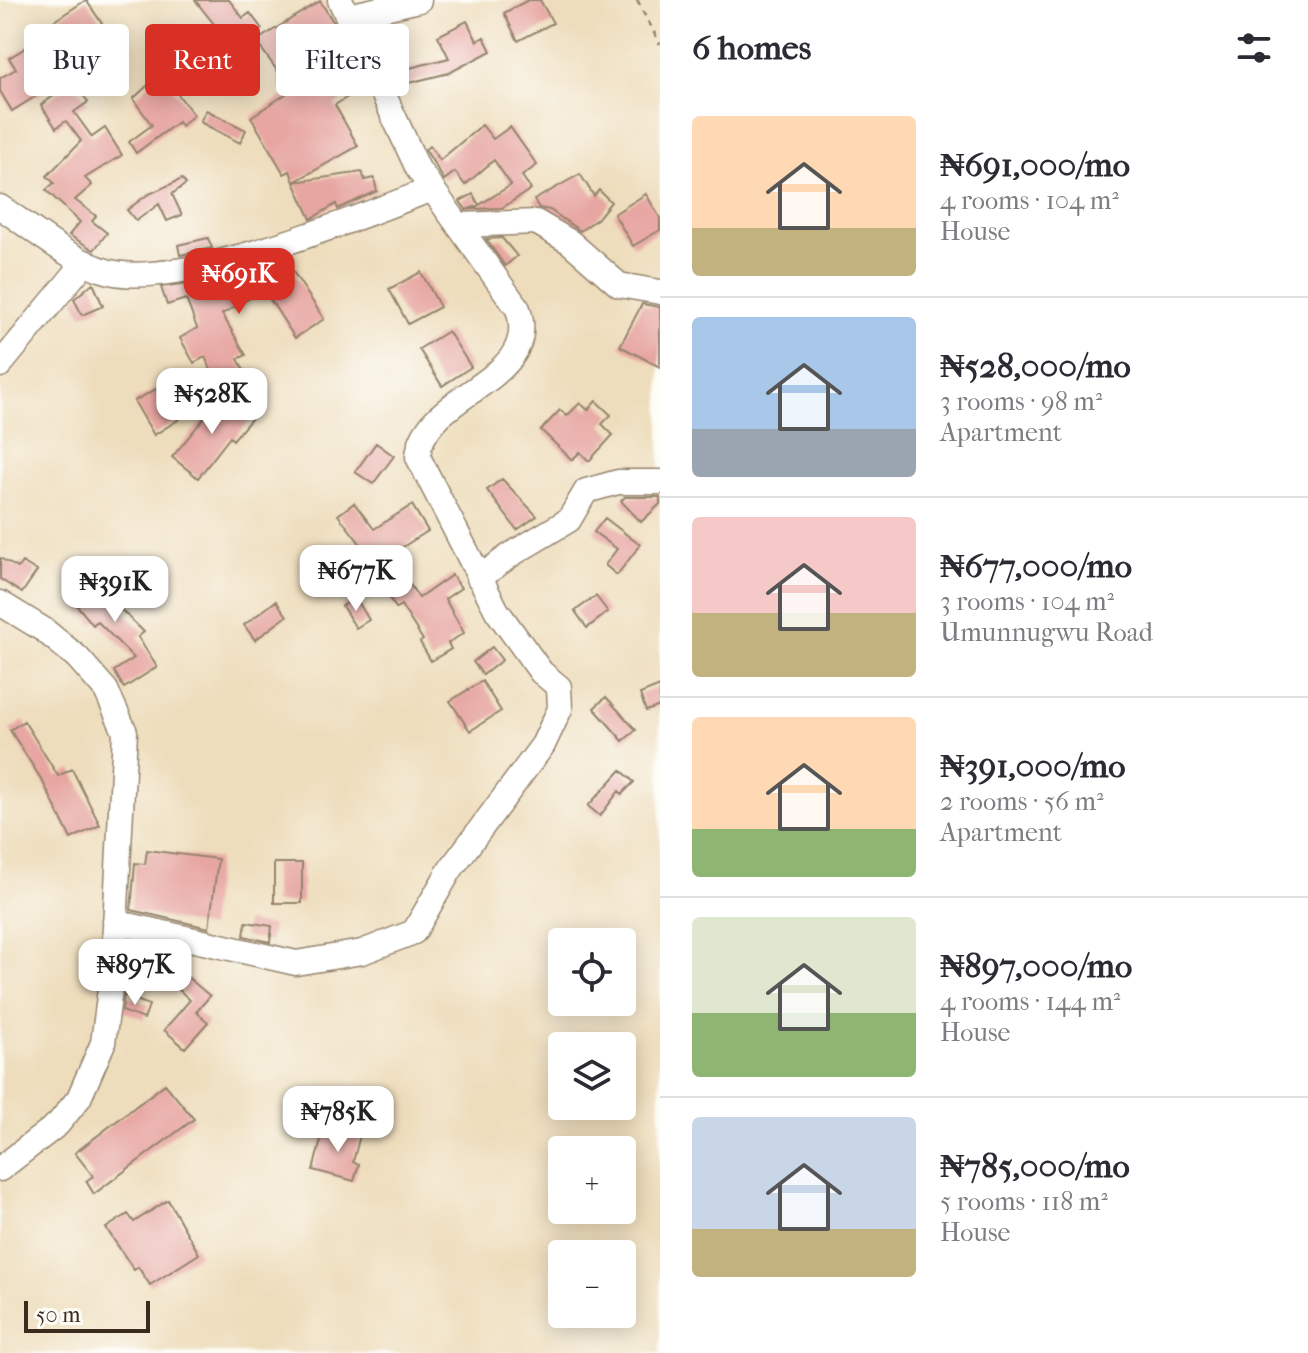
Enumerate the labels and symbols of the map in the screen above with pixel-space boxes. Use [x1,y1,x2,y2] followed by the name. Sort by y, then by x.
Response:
[183,248,295,316] pin: ₦691K
[156,368,268,436] pin: ₦528K
[300,545,412,613] pin: ₦677K
[59,556,171,624] pin: ₦391K
[79,939,191,1007] pin: ₦897K
[282,1086,394,1154] pin: ₦785K
[24,1297,150,1333] scale bar

